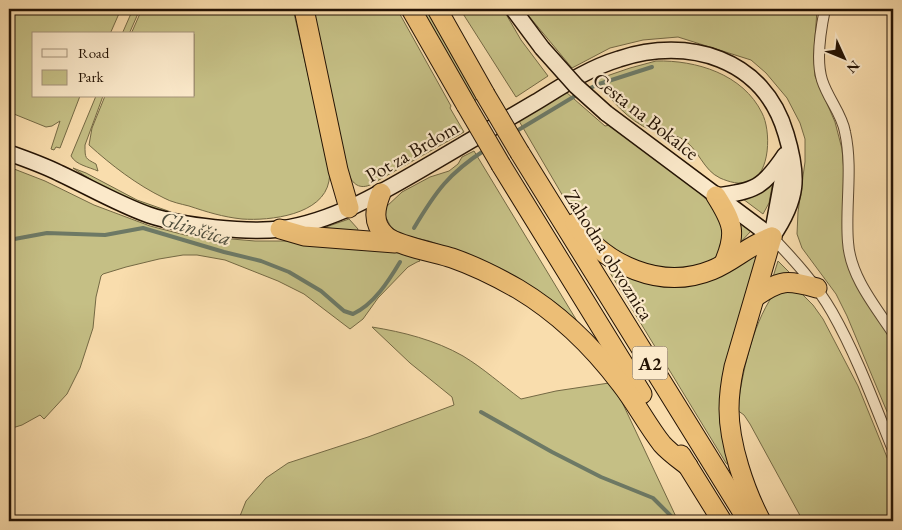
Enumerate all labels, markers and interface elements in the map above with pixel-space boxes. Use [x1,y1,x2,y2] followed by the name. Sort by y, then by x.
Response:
[32,32,195,98] legend
[820,32,870,82] north arrow
[78,43,110,62] text: Road
[842,57,864,78] text: N
[587,66,705,166] street label: Cesta na Bokalce
[78,67,105,86] text: Park
[361,114,464,188] street label: Pot za Brdom
[558,185,660,325] street label: Zahodna obvoznica
[157,205,235,251] water label: Glinščica
[632,346,668,379] road number: A2

